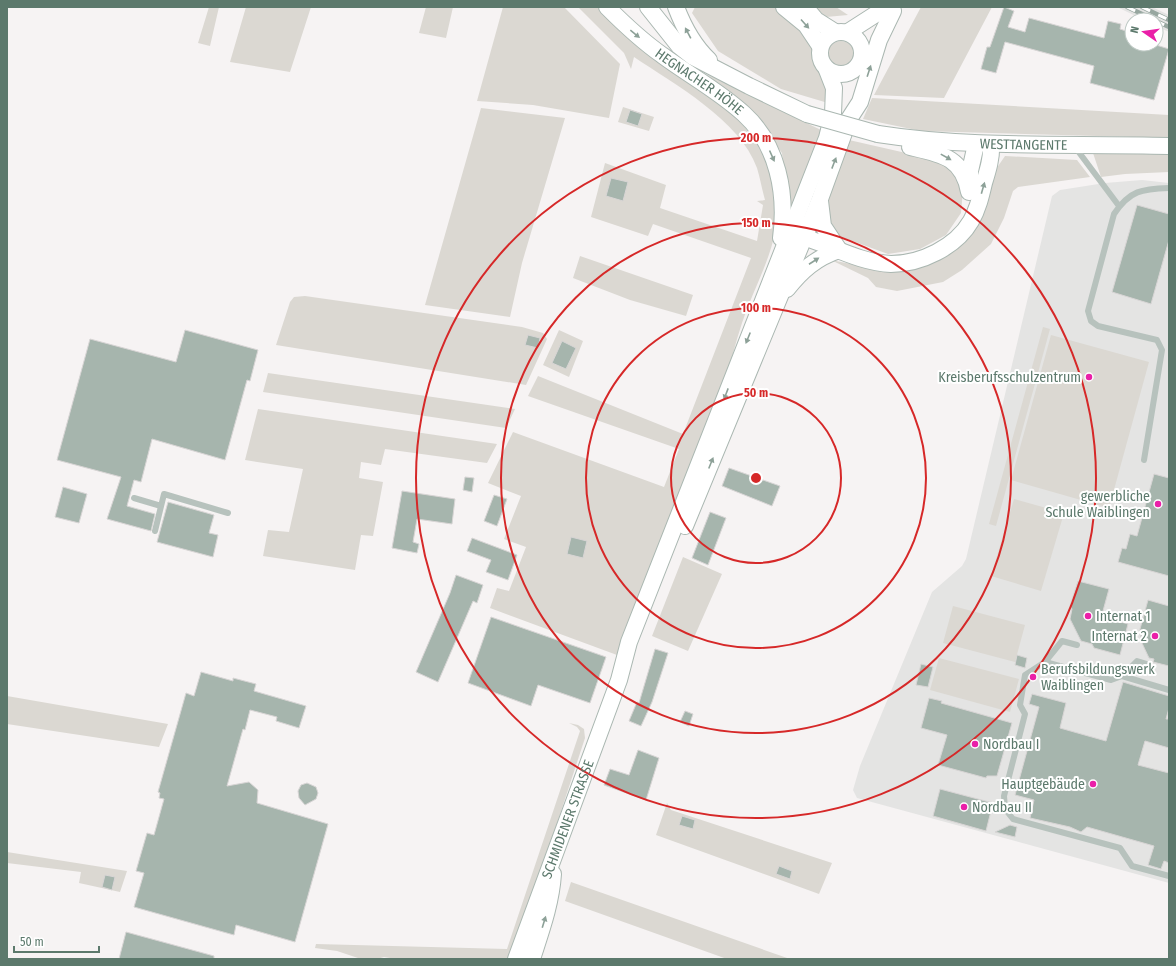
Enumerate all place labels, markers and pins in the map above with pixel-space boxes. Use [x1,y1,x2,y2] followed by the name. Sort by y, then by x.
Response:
[938,369,1081,386] place label: Kreisberufsschulzentrum
[1084,372,1094,382] marker: Kreisberufsschulzentrum
[749,471,763,485] centre of rings
[1045,488,1150,521] place label: gewerbliche Schule Waiblingen
[1153,499,1163,509] marker: gewerbliche Schule Waiblingen
[1096,608,1151,625] place label: Internat 1
[1083,611,1093,621] marker: Internat 1
[1092,628,1147,645] place label: Internat 2
[1150,631,1160,641] marker: Internat 2
[1041,661,1155,694] place label: Berufsbildungswerk Waiblingen
[1028,672,1038,682] marker: Berufsbildungswerk Waiblingen
[983,736,1039,753] place label: Nordbau I
[970,739,980,749] marker: Nordbau I
[1001,776,1085,793] place label: Hauptgebäude
[1088,779,1098,789] marker: Hauptgebäude
[972,799,1032,816] place label: Nordbau II
[959,802,969,812] marker: Nordbau II

